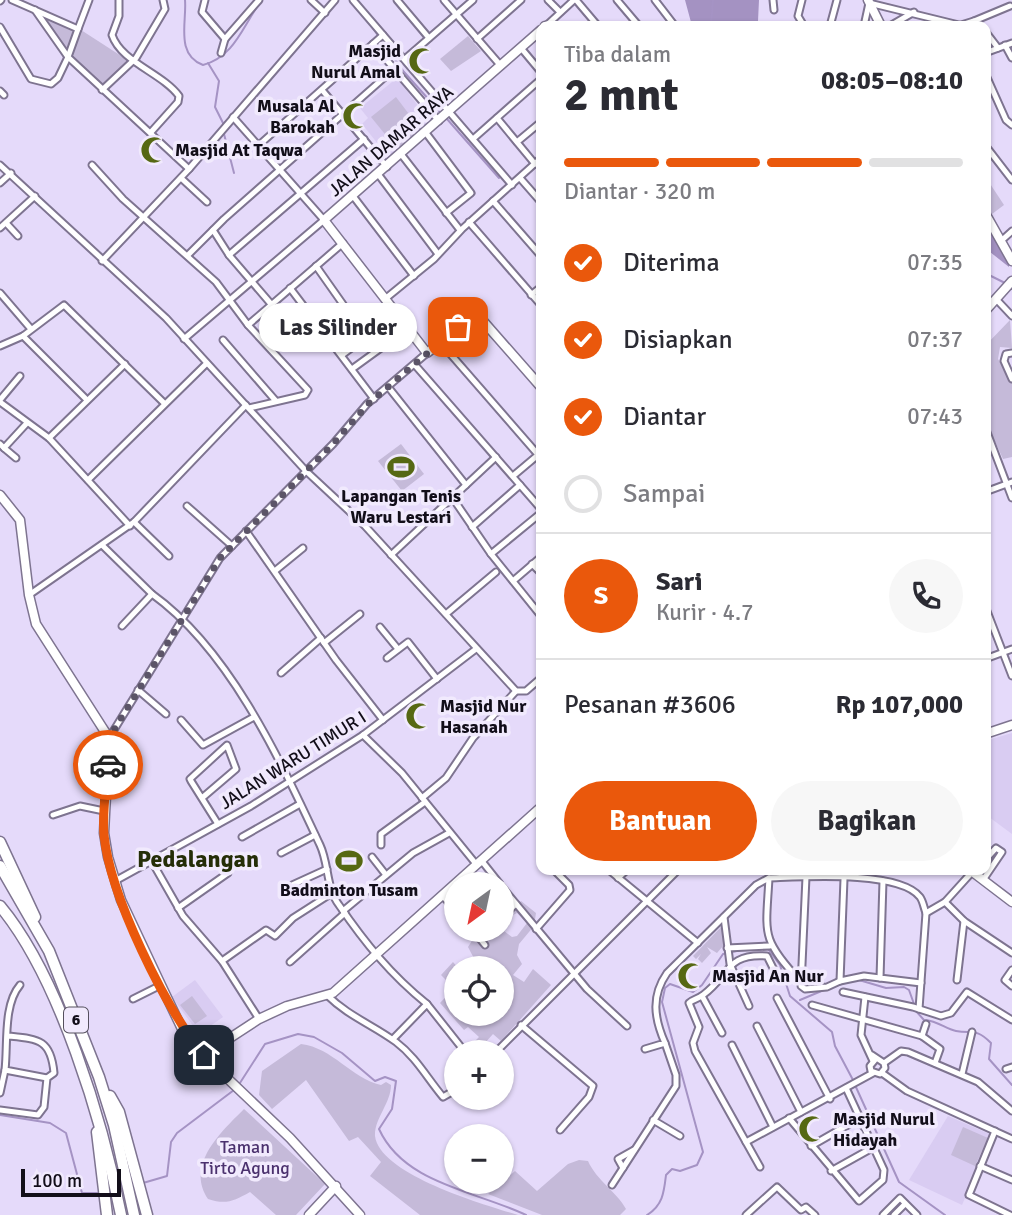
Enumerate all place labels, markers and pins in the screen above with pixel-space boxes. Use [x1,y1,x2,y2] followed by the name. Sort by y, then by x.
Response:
[311,40,401,83] place label: Masjid Nurul Amal
[407,46,437,76] mosque icon: Masjid Nurul Amal
[257,95,335,138] place label: Musala Al Barokah
[341,101,371,131] mosque icon: Musala Al Barokah
[139,135,169,165] mosque icon: Masjid At Taqwa
[175,139,303,161] place label: Masjid At Taqwa
[428,297,488,357] pin
[258,302,416,352] callout: Las Silinder
[386,452,416,482] sports icon: Lapangan Tenis Waru Lestari
[341,485,461,528] place label: Lapangan Tenis Waru Lestari
[440,695,527,738] place label: Masjid Nur Hasanah
[404,701,434,731] mosque icon: Masjid Nur Hasanah
[334,846,364,876] sports icon: Badminton Tusam
[280,879,418,901] place label: Badminton Tusam
[676,961,706,991] mosque icon: Masjid An Nur
[712,965,824,987] place label: Masjid An Nur
[174,1025,234,1085] pin
[833,1108,935,1151] place label: Masjid Nurul Hidayah
[797,1114,827,1144] mosque icon: Masjid Nurul Hidayah

